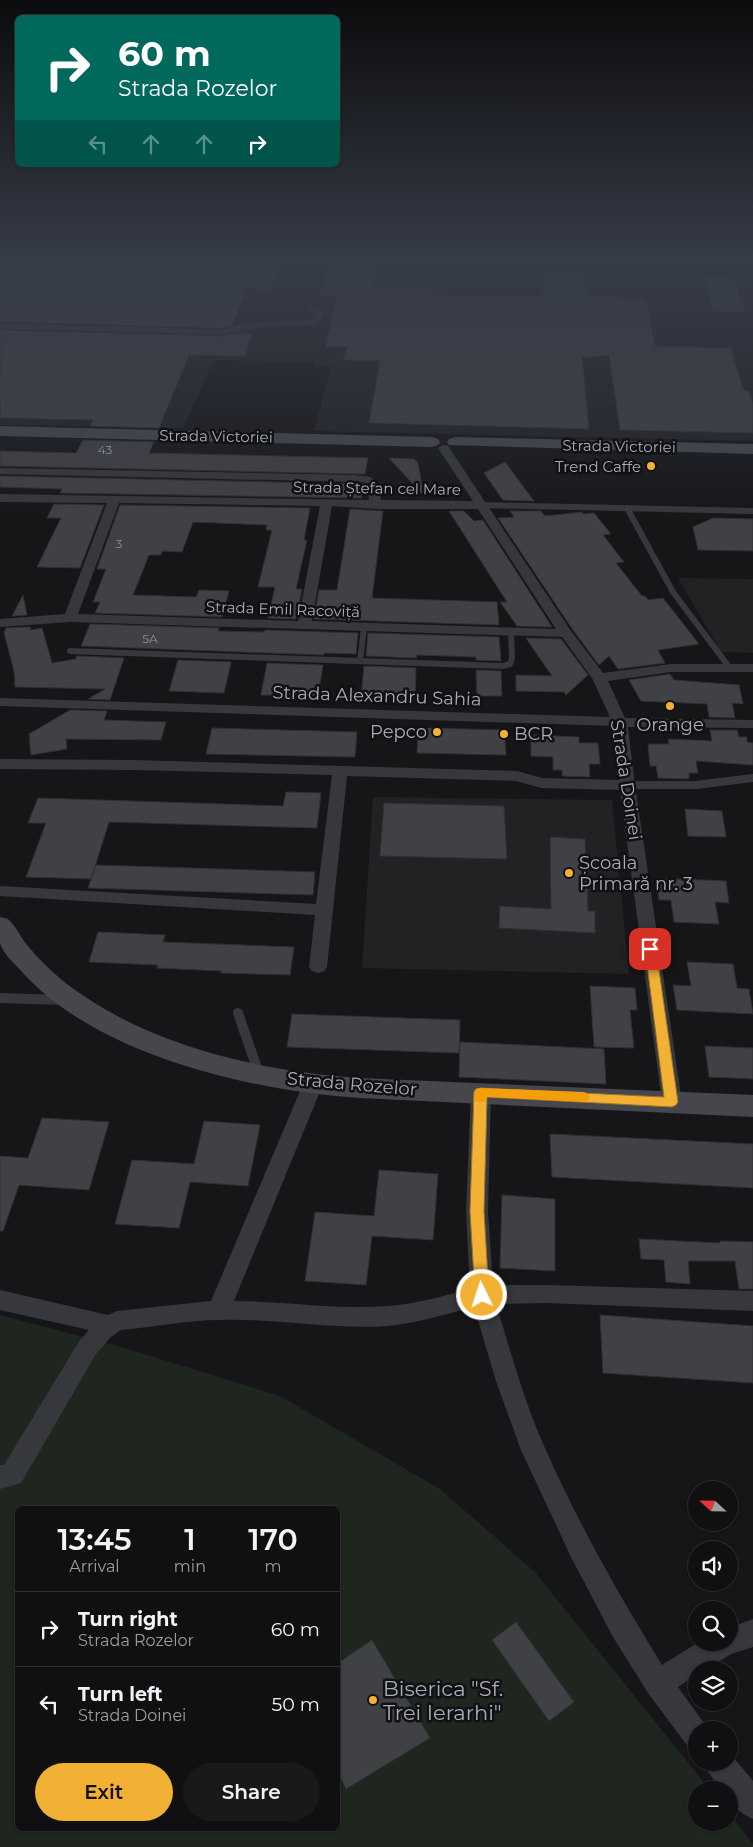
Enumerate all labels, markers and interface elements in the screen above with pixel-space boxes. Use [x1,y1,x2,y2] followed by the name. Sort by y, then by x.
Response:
[118,32,211,75] text: 60 m
[35,35,100,100] icon: right
[118,75,277,102] text: Strada Rozelor
[84,130,112,158] icon: left
[137,130,165,158] icon: ahead
[190,130,218,158] icon: ahead
[243,130,271,158] icon: right
[159,426,273,446] street label: Strada Victoriei
[562,436,676,456] street label: Strada Victoriei
[98,442,112,457] house number: 43
[555,457,641,476] place label: Trend Caffe
[645,460,657,472] marker: Trend Caffe
[293,477,461,500] street label: Strada Ștefan cel Mare
[116,536,123,551] house number: 3
[206,597,360,622] street label: Strada Emil Racoviță
[142,631,158,646] house number: 5A
[272,681,482,711] street label: Strada Alexandru Sahia
[664,700,676,712] marker: Orange
[636,714,704,736] place label: Orange
[606,718,646,842] street label: Strada Doinei
[370,721,427,743] place label: Pepco
[514,723,553,745] place label: BCR
[431,726,443,738] marker: Pepco
[498,728,510,740] marker: BCR
[579,852,693,895] place label: Școala Primară nr. 3
[563,867,575,879] marker: Școala Primară nr. 3
[629,928,671,970] pin
[636,935,664,963] icon: arrive
[286,1067,418,1101] street label: Strada Rozelor
[455,1268,507,1320] position arrow
[688,1481,738,1531] north arrow
[688,1481,738,1831] map controls
[57,1521,131,1558] text: 13:45
[184,1521,196,1558] text: 1
[248,1521,298,1558] text: 170
[688,1541,738,1591] button: sound
[69,1557,120,1576] text: Arrival
[174,1557,206,1576] text: min
[264,1557,281,1576] text: m
[688,1601,738,1651] button: search
[78,1608,178,1631] text: Turn right
[35,1615,63,1643] icon: right
[271,1618,320,1641] text: 60 m
[78,1631,194,1650] text: Strada Rozelor
[688,1661,738,1711] button: layers
[383,1676,503,1725] place label: Biserica "Sf. Trei Ierarhi"
[78,1683,163,1706] text: Turn left
[35,1690,63,1718] icon: left
[272,1693,320,1716] text: 50 m
[367,1694,379,1706] marker: Biserica "Sf. Trei Ierarhi"
[78,1706,186,1725] text: Strada Doinei
[688,1721,738,1771] button: +
[35,1763,173,1821] button: Exit
[183,1763,320,1821] button: Share
[688,1781,738,1831] button: −

